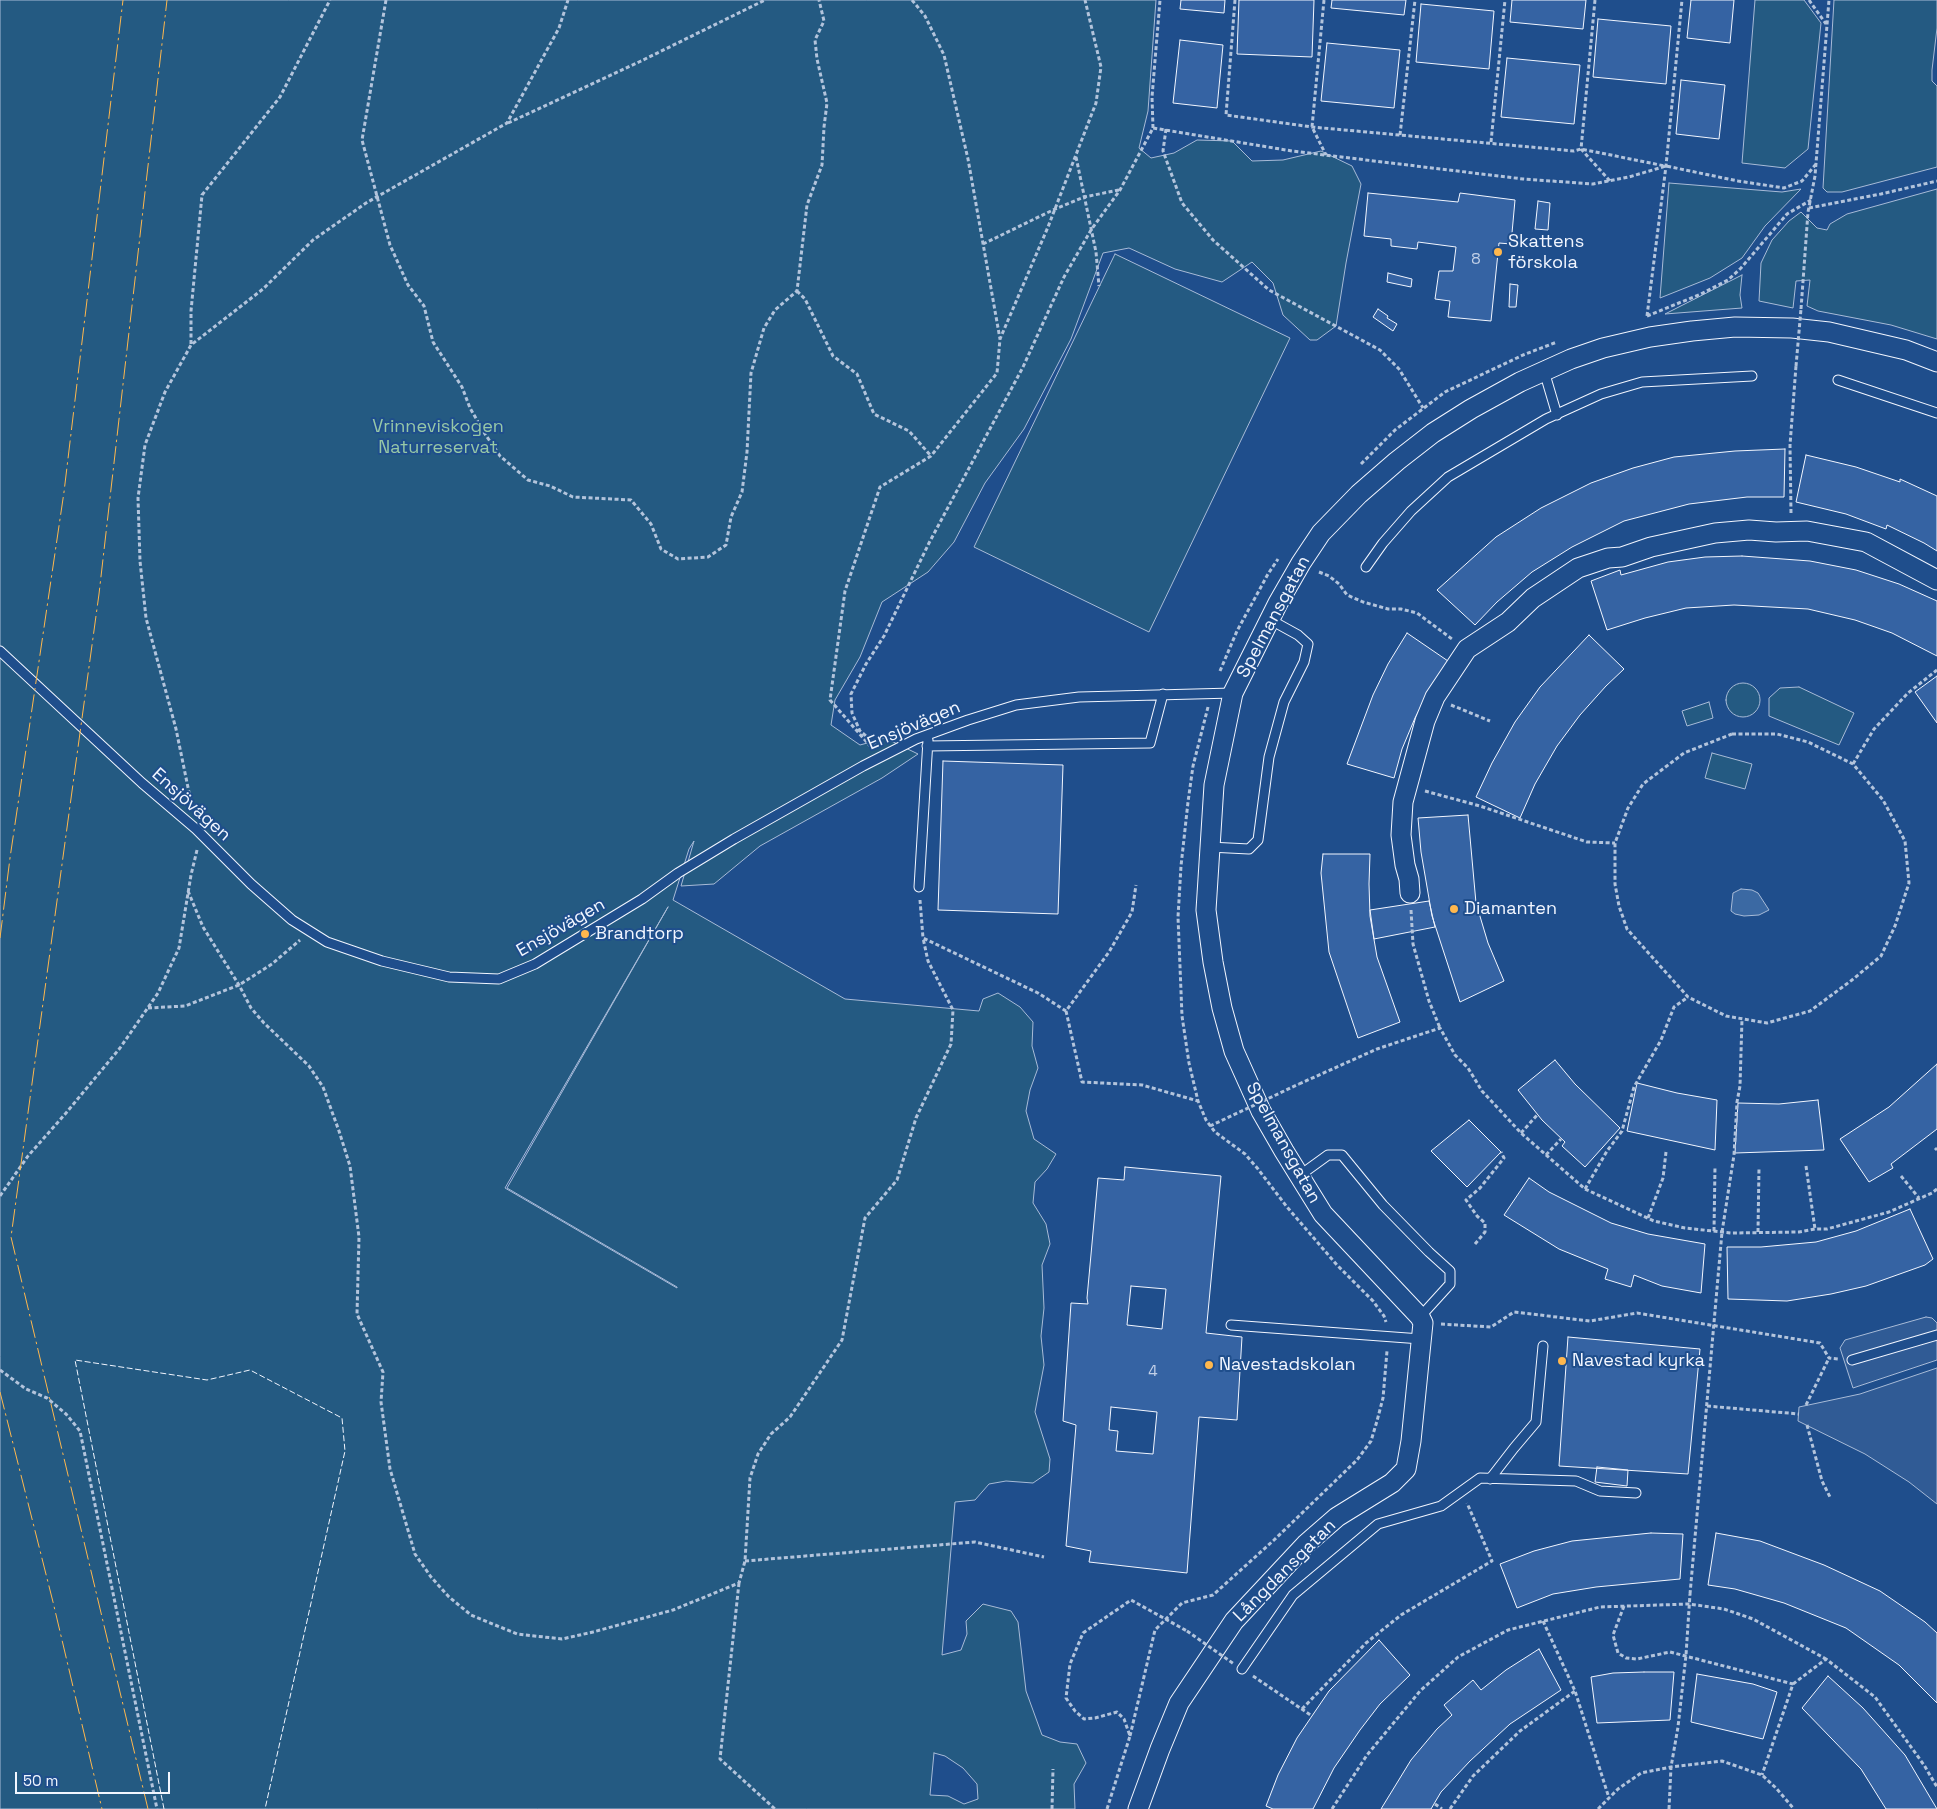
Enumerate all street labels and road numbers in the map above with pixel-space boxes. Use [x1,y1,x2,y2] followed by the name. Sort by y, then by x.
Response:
[1233,552,1315,682] street label: Spelmansgatan
[864,697,964,755] street label: Ensjövägen
[147,764,235,846] street label: Ensjövägen
[513,894,609,962] street label: Ensjövägen
[1241,1079,1325,1207] street label: Spelmansgatan
[1229,1515,1341,1627] street label: Långdansgatan

